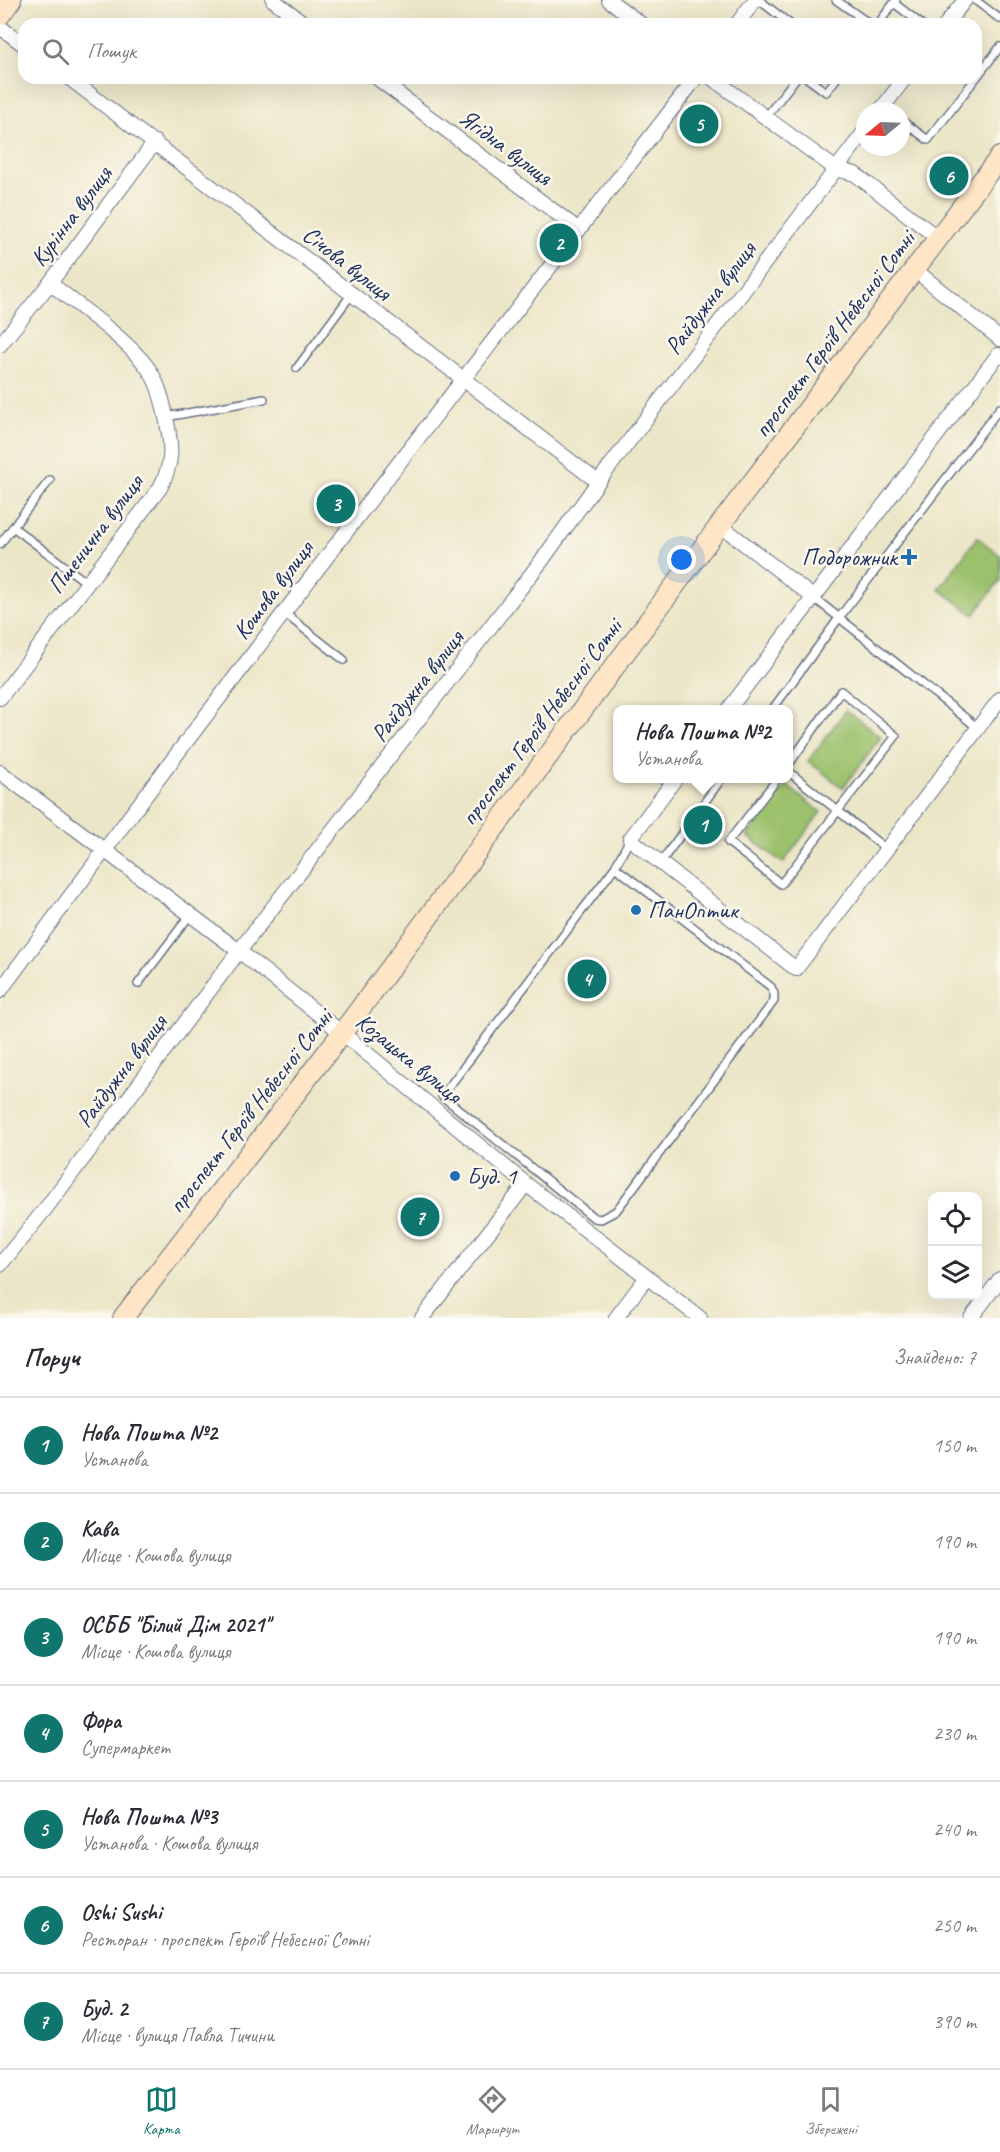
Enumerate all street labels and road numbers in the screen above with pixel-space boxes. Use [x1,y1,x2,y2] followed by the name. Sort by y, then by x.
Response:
[453,102,560,193] street label: Ягідна вулиця
[23,159,119,272] street label: Курінна вулиця
[297,219,399,308] street label: Січова вулиця
[747,223,923,443] street label: проспект Героїв Небесної Сотні
[658,235,763,360] street label: Райдужна вулиця
[40,467,151,600] street label: Пшенична вулиця
[226,533,321,645] street label: Кошова вулиця
[454,611,630,831] street label: проспект Героїв Небесної Сотні
[364,623,471,748] street label: Райдужна вулиця
[161,1001,341,1219] street label: проспект Героїв Небесної Сотні
[349,1006,469,1112] street label: Козацька вулиця
[69,1008,174,1133] street label: Райдужна вулиця

